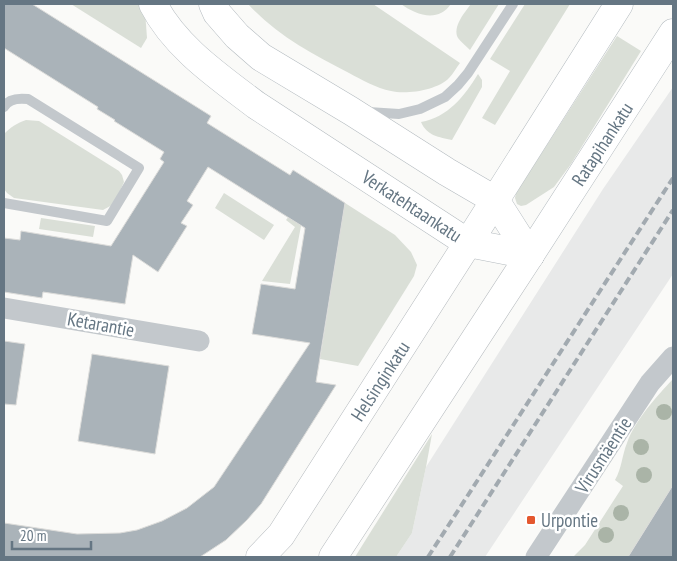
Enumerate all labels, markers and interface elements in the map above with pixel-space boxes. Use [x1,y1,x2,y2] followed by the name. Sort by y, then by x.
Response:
[566,98,638,190] street label: Ratapihankatu
[357,164,467,247] street label: Verkatehtaankatu
[66,306,137,342] street label: Ketarantie
[345,337,415,425] street label: Helsinginkatu
[569,412,637,499] street label: Virusmäentie
[541,508,598,532] place label: Urpontie
[525,514,537,526] marker: Urpontie
[12,518,91,550] scale bar
[20,526,46,545] text: 20 m

